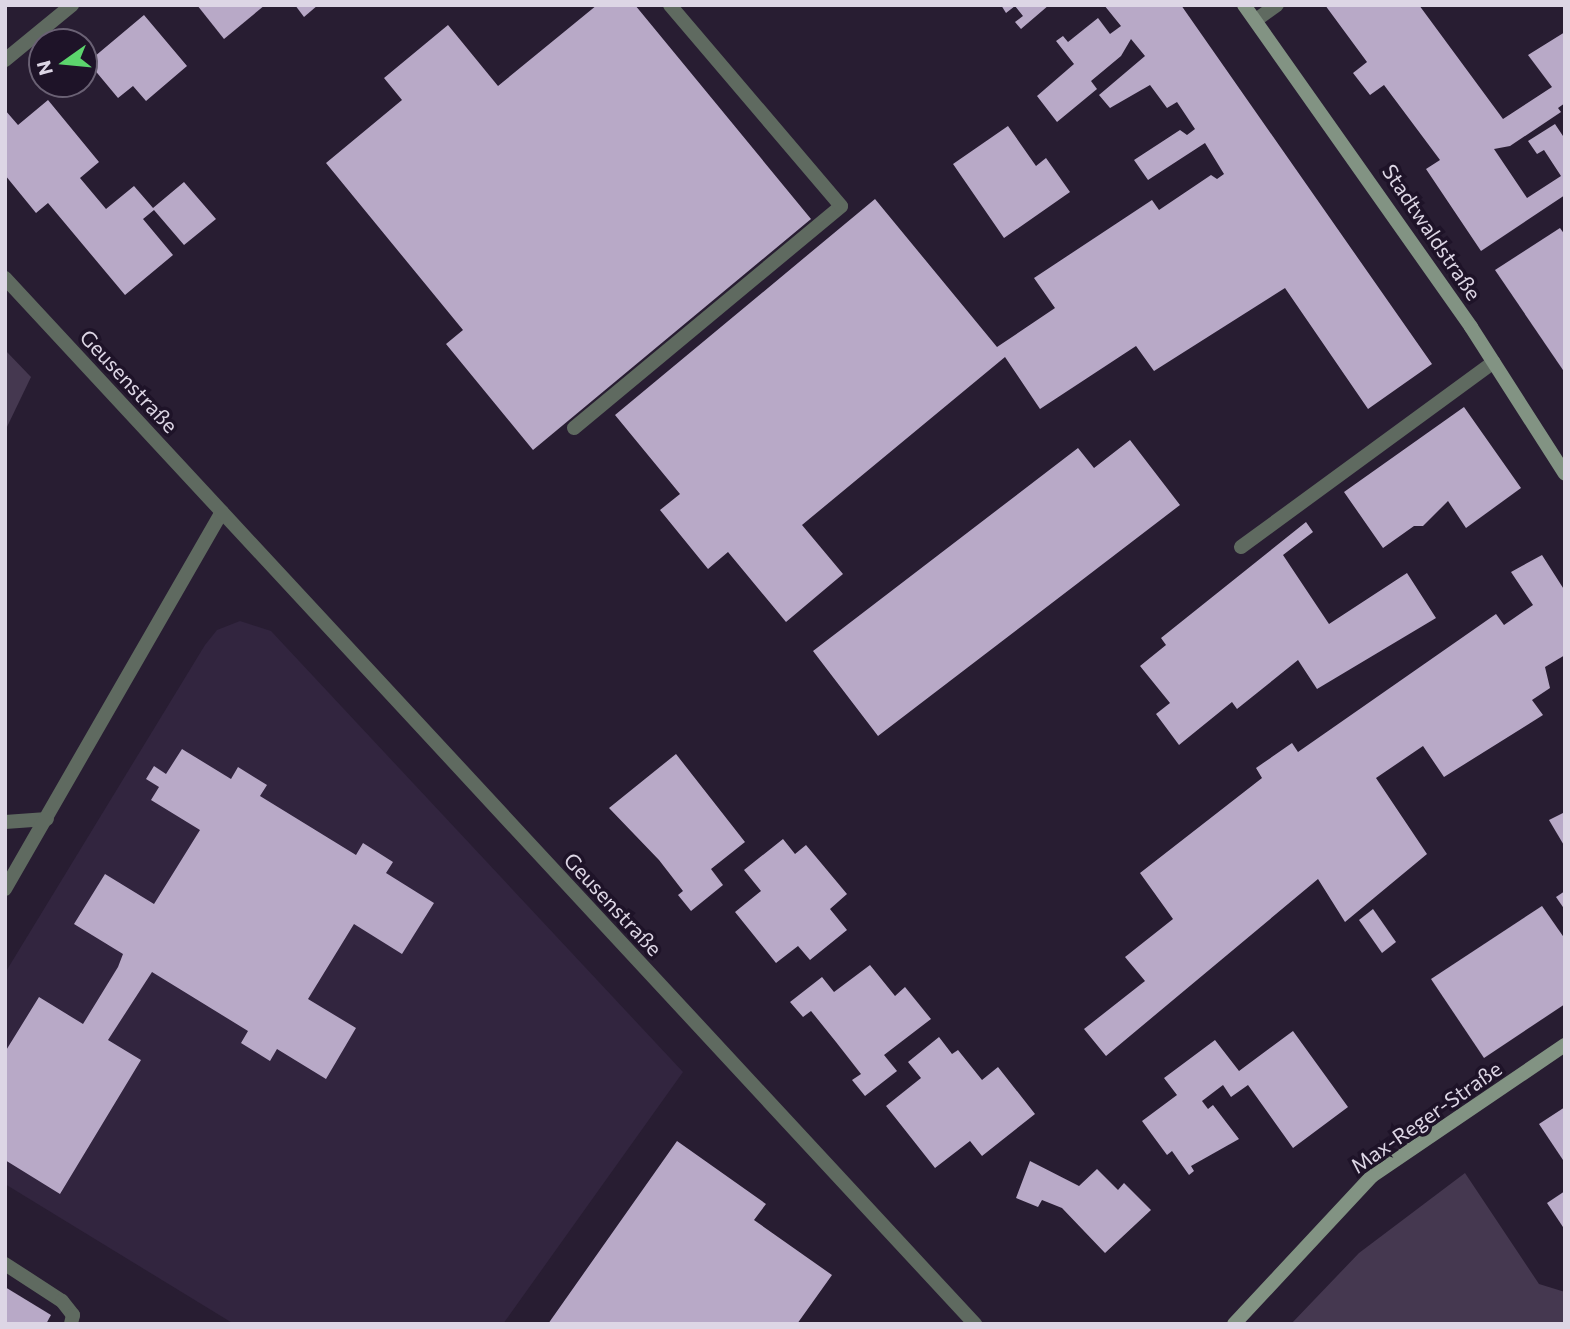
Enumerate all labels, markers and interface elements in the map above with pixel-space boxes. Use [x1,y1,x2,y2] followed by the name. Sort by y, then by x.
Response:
[28,28,98,98] north arrow
[31,58,57,78] text: N
[1377,159,1487,305] street label: Stadtwaldstraße
[75,324,183,438] street label: Geusenstraße
[559,847,667,961] street label: Geusenstraße
[1346,1056,1506,1178] street label: Max-Reger-Straße

